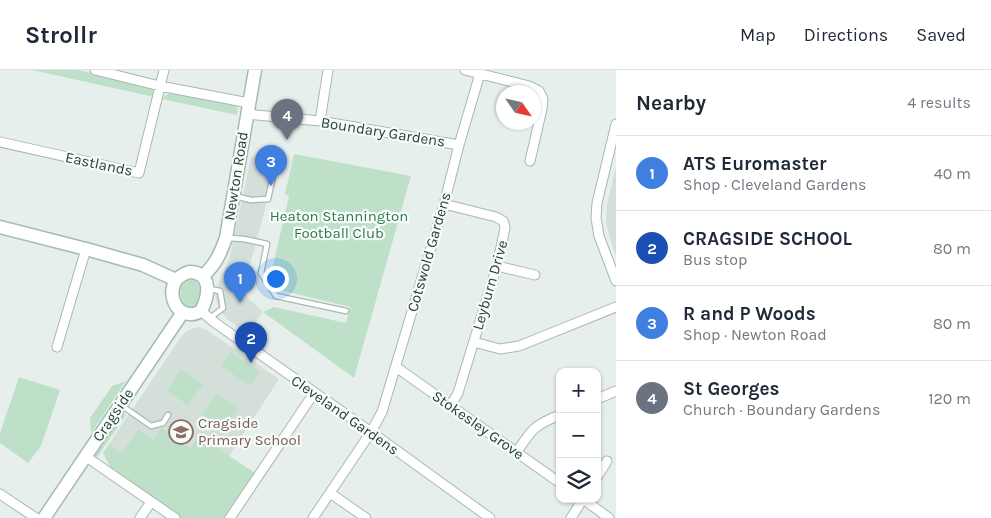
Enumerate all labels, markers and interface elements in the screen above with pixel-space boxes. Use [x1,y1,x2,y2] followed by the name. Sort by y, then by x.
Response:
[25,21,97,49] text: Strollr
[740,24,776,46] text: Map
[804,24,888,46] text: Directions
[916,24,966,46] text: Saved
[496,85,541,130] north arrow
[636,91,706,115] text: Nearby
[907,93,971,112] text: 4 results
[271,99,303,140] pin: 4
[320,113,446,151] street label: Boundary Gardens
[220,130,252,222] street label: Newton Road
[255,145,287,186] pin: 3
[64,148,134,180] street label: Eastlands
[683,153,827,175] text: ATS Euromaster
[649,164,655,183] text: 1
[934,164,971,183] text: 40 m
[683,175,867,194] text: Shop · Cleveland Gardens
[403,190,455,314] street label: Cotswold Gardens
[270,207,408,242] park label: Heaton Stannington Football Club
[683,228,852,250] text: CRAGSIDE SCHOOL
[469,238,511,332] street label: Leyburn Drive
[647,239,657,258] text: 2
[933,239,971,258] text: 80 m
[683,250,747,269] text: Bus stop
[224,262,256,303] pin: 1
[263,266,289,292] your location
[683,303,816,325] text: R and P Woods
[647,314,657,333] text: 3
[933,314,971,333] text: 80 m
[235,322,267,363] pin: 2
[683,325,827,344] text: Shop · Newton Road
[556,368,601,503] map controls
[556,368,601,413] button: +
[288,371,402,459] street label: Cleveland Gardens
[683,378,780,400] text: St Georges
[89,385,137,445] street label: Cragside
[429,387,527,463] street label: Stokesley Grove
[647,389,657,408] text: 4
[928,389,971,408] text: 120 m
[683,400,880,419] text: Church · Boundary Gardens
[556,413,601,458] button: −
[198,414,301,449] place label: Cragside Primary School
[168,419,194,445] school or university icon: Cragside Primary School
[556,458,601,503] button: layers

